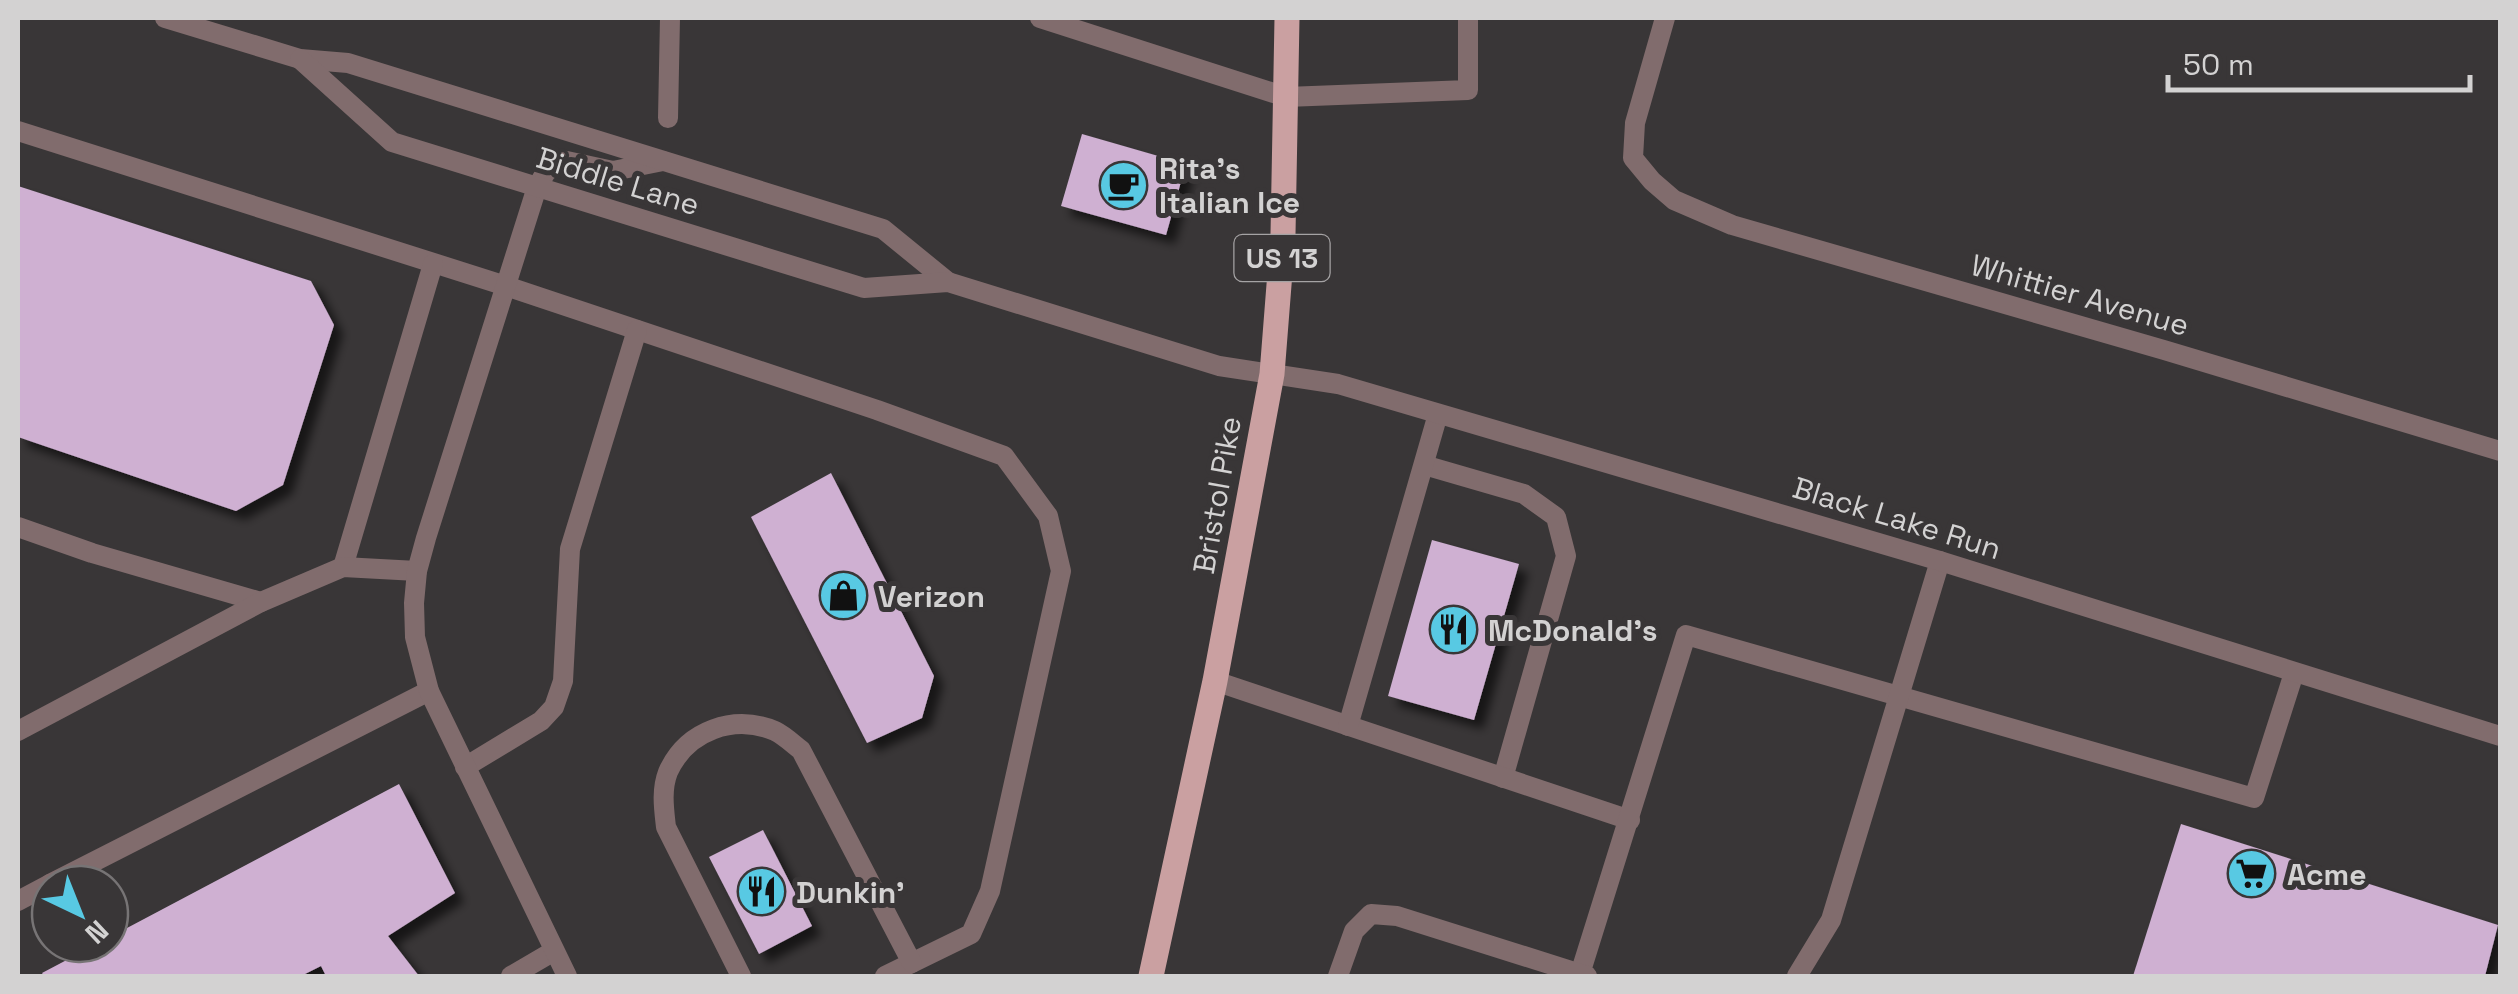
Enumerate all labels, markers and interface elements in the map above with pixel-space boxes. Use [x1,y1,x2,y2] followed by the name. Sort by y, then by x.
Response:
[2168,30,2470,92] scale bar
[2183,45,2254,84] text: 50 m
[532,138,704,224] street label: Biddle Lane
[1159,149,1300,222] place label: Rita's Italian Ice
[1098,159,1150,211] cafe icon: Rita's Italian Ice
[1234,235,1330,281] road number: US 13
[1966,245,2194,345] street label: Whittier Avenue
[1184,413,1250,577] street label: Bristol Pike
[1788,468,2006,568] street label: Black Lake Run
[817,570,869,622] shop icon: Verizon
[878,577,985,616] place label: Verizon
[1427,604,1479,656] restaurant icon: McDonald's
[1488,611,1658,650] place label: McDonald's
[2226,848,2278,900] supermarket icon: Acme
[2287,855,2367,894] place label: Acme
[30,864,130,964] north arrow
[735,866,787,918] restaurant icon: Dunkin'
[796,873,905,912] place label: Dunkin'
[78,913,116,952] text: N

